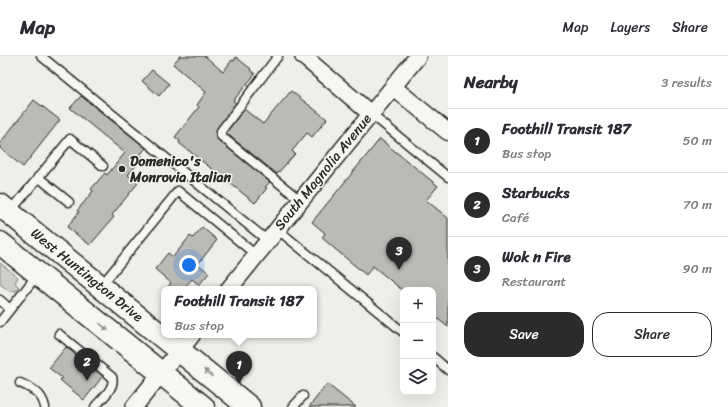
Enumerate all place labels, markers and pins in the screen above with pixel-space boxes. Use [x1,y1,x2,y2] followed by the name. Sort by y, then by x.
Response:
[129,149,232,190] place label: Domenico's Monrovia Italian
[117,164,127,174] marker: Domenico's Monrovia Italian
[386,237,412,270] pin: 3
[74,348,100,381] pin: 2
[226,351,252,384] pin: 1

